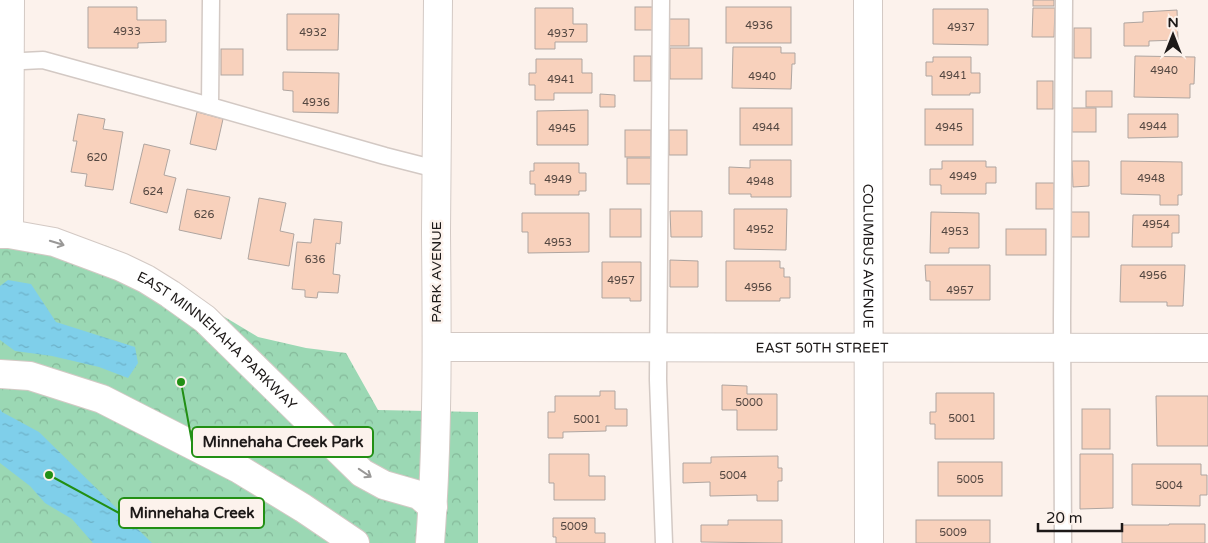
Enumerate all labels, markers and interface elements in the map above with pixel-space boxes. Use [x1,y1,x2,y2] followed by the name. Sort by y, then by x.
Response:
[1148,10,1198,60] north arrow
[1167,14,1179,31] text: N
[745,19,773,32] house number: 4936
[947,21,975,34] house number: 4937
[113,25,141,38] house number: 4933
[299,26,327,39] house number: 4932
[547,27,575,40] house number: 4937
[1150,64,1178,77] house number: 4940
[939,69,967,82] house number: 4941
[748,70,776,83] house number: 4940
[547,73,575,86] house number: 4941
[302,96,330,109] house number: 4936
[1139,120,1167,133] house number: 4944
[752,121,780,134] house number: 4944
[935,121,963,134] house number: 4945
[548,122,576,135] house number: 4945
[87,151,107,164] house number: 620
[949,170,977,183] house number: 4949
[1137,172,1165,185] house number: 4948
[544,173,572,186] house number: 4949
[746,175,774,188] house number: 4948
[859,184,877,328] street label: COLUMBUS AVENUE
[143,185,163,198] house number: 624
[194,208,214,221] house number: 626
[1142,218,1170,231] house number: 4954
[428,221,445,323] street label: PARK AVENUE
[746,223,774,236] house number: 4952
[941,225,969,238] house number: 4953
[544,236,572,249] house number: 4953
[49,239,65,249] one-way arrow
[305,253,325,266] house number: 636
[134,268,300,413] street label: EAST MINNEHAHA PARKWAY
[1139,269,1167,282] house number: 4956
[607,274,635,287] house number: 4957
[744,281,772,294] house number: 4956
[946,284,974,297] house number: 4957
[755,339,889,357] street label: EAST 50TH STREET
[735,396,763,409] house number: 5000
[948,412,976,425] house number: 5001
[573,413,601,426] house number: 5001
[192,427,373,457] callout: Minnehaha Creek Park
[203,433,363,451] text: Minnehaha Creek Park
[358,468,372,479] one-way arrow
[719,469,747,482] house number: 5004
[956,473,984,486] house number: 5005
[1155,479,1183,492] house number: 5004
[119,498,264,528] callout: Minnehaha Creek
[1038,500,1122,532] scale bar
[130,504,254,522] text: Minnehaha Creek
[1046,509,1083,527] text: 20 m
[560,520,588,533] house number: 5009
[939,526,967,539] house number: 5009

